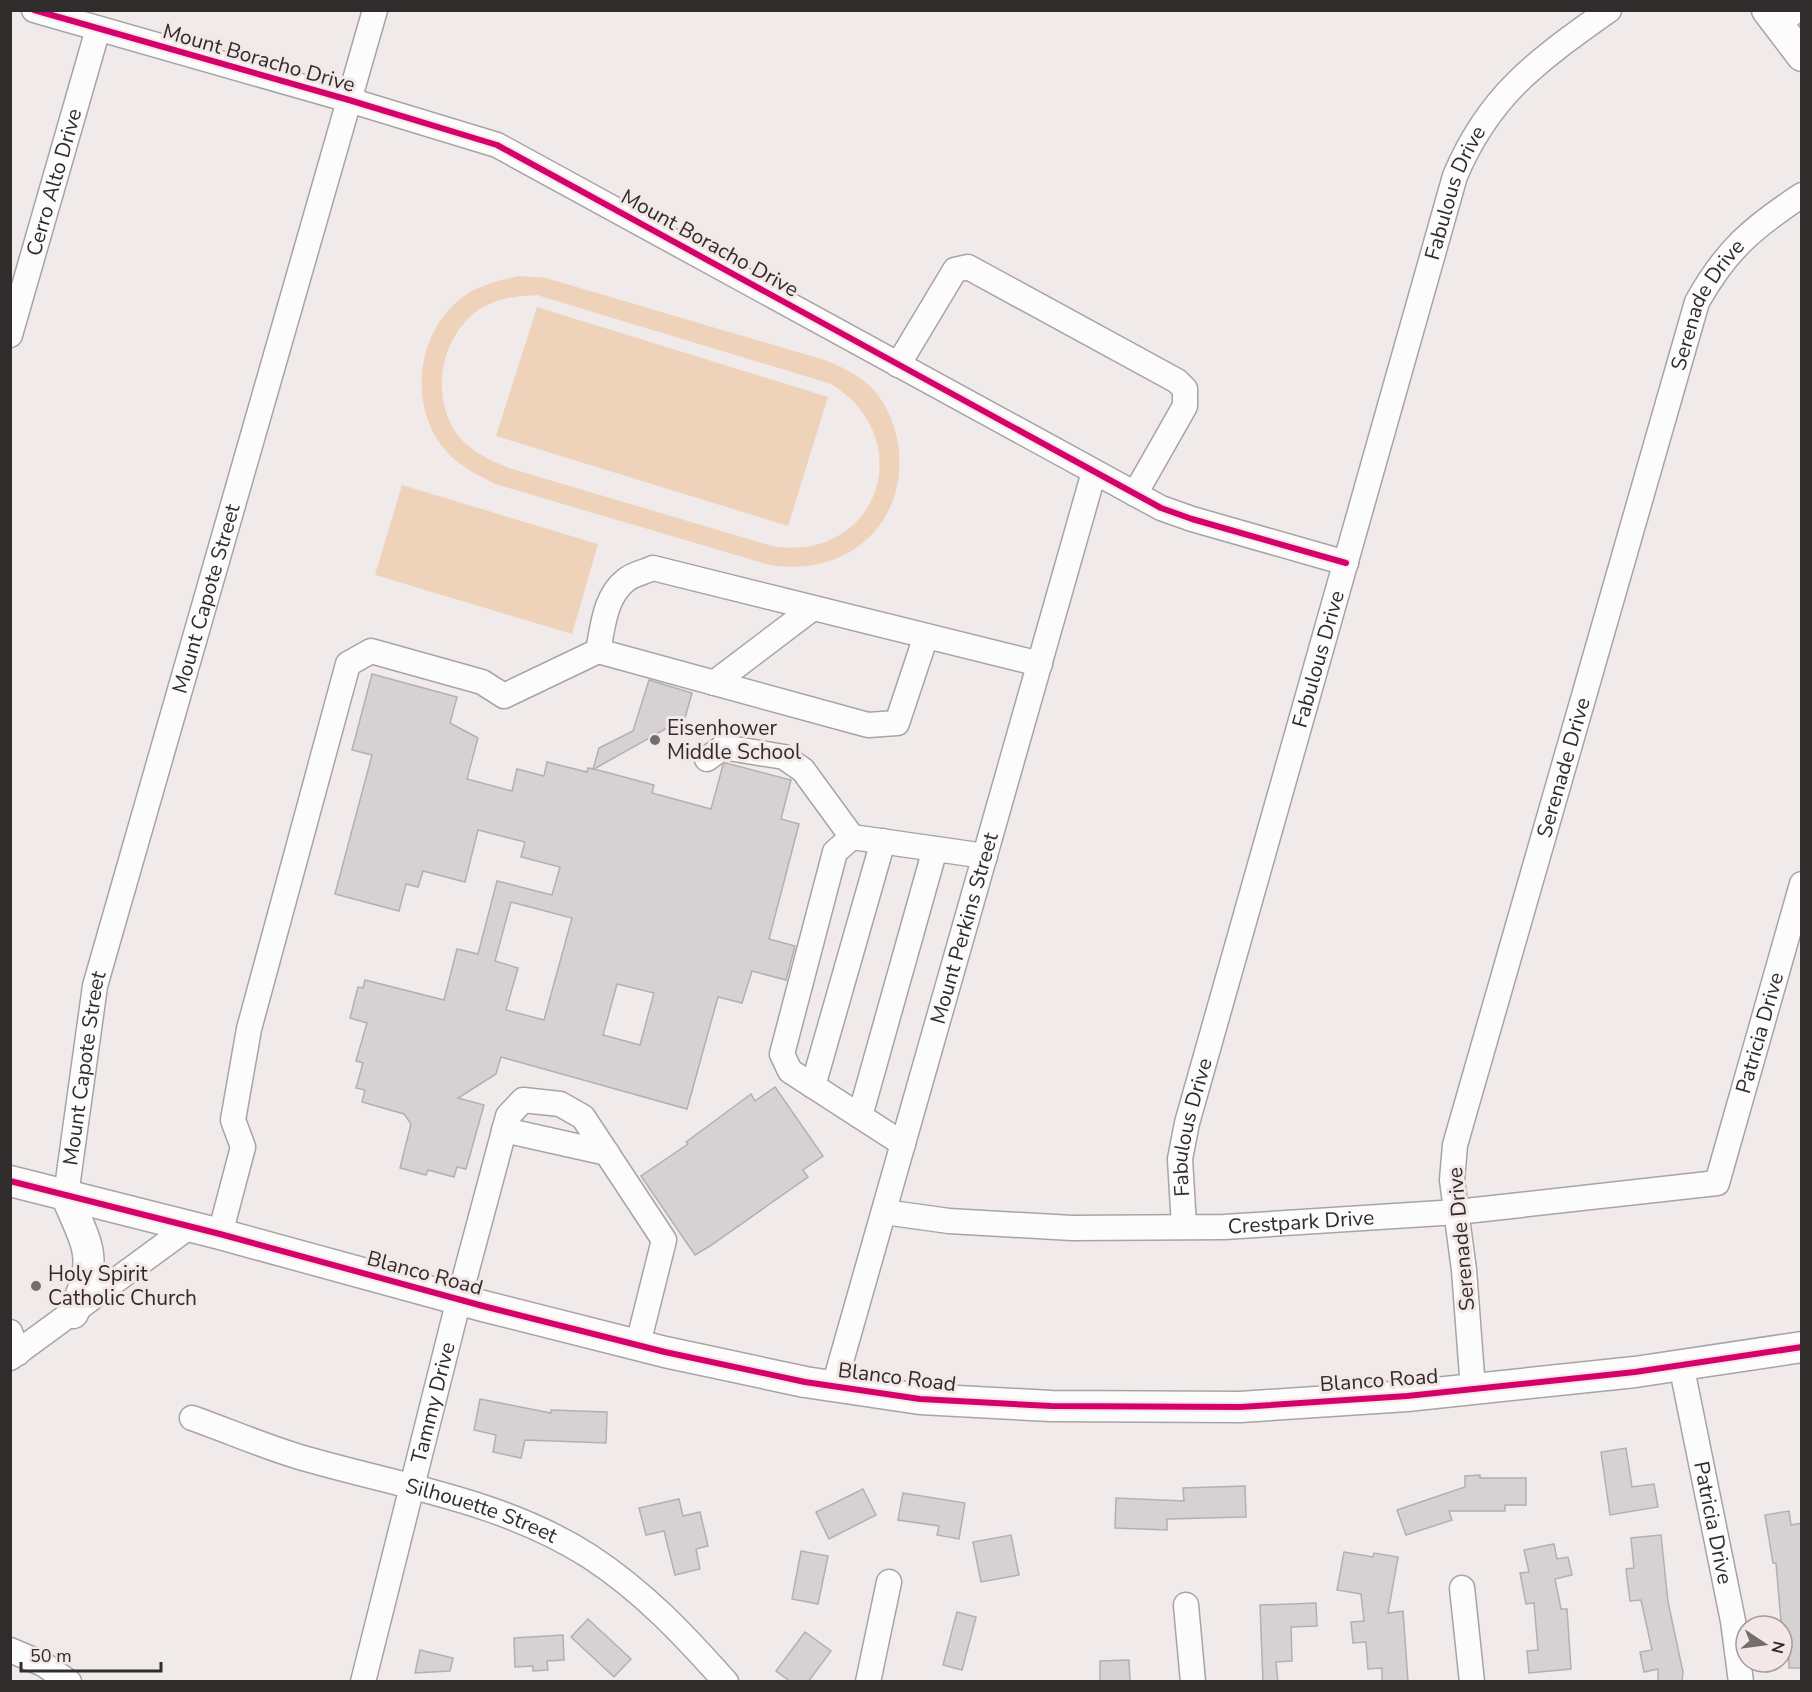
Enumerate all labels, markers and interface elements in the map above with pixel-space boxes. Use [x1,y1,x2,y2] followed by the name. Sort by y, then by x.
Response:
[159,17,359,99] street label: Mount Boracho Drive
[19,105,88,259] street label: Cerro Alto Drive
[1418,120,1492,263] street label: Fabulous Drive
[616,183,804,303] street label: Mount Boracho Drive
[1664,233,1751,374] street label: Serenade Drive
[166,500,247,697] street label: Mount Capote Street
[1286,587,1351,731] street label: Fabulous Drive
[1530,694,1597,841] street label: Serenade Drive
[667,714,802,766] place label: Eisenhower Middle School
[648,733,662,747] marker: Eisenhower Middle School
[924,829,1005,1027] street label: Mount Perkins Street
[56,967,113,1167] street label: Mount Capote Street
[1729,969,1790,1097] street label: Patricia Drive
[1166,1055,1219,1198] street label: Fabulous Drive
[1441,1166,1481,1312] street label: Serenade Drive
[1227,1203,1375,1241] street label: Crestpark Drive
[364,1244,486,1302] street label: Blanco Road
[48,1260,197,1312] place label: Holy Spirit Catholic Church
[29,1279,43,1293] marker: Holy Spirit Catholic Church
[404,1339,462,1466] street label: Tammy Drive
[836,1356,958,1398] street label: Blanco Road
[1319,1362,1439,1398] street label: Blanco Road
[1687,1459,1739,1587] street label: Patricia Drive
[403,1471,563,1550] street label: Silhouette Street
[1734,1614,1794,1674] north arrow
[21,1635,160,1673] scale bar
[1766,1639,1790,1655] text: N
[30,1644,72,1668] text: 50 m

